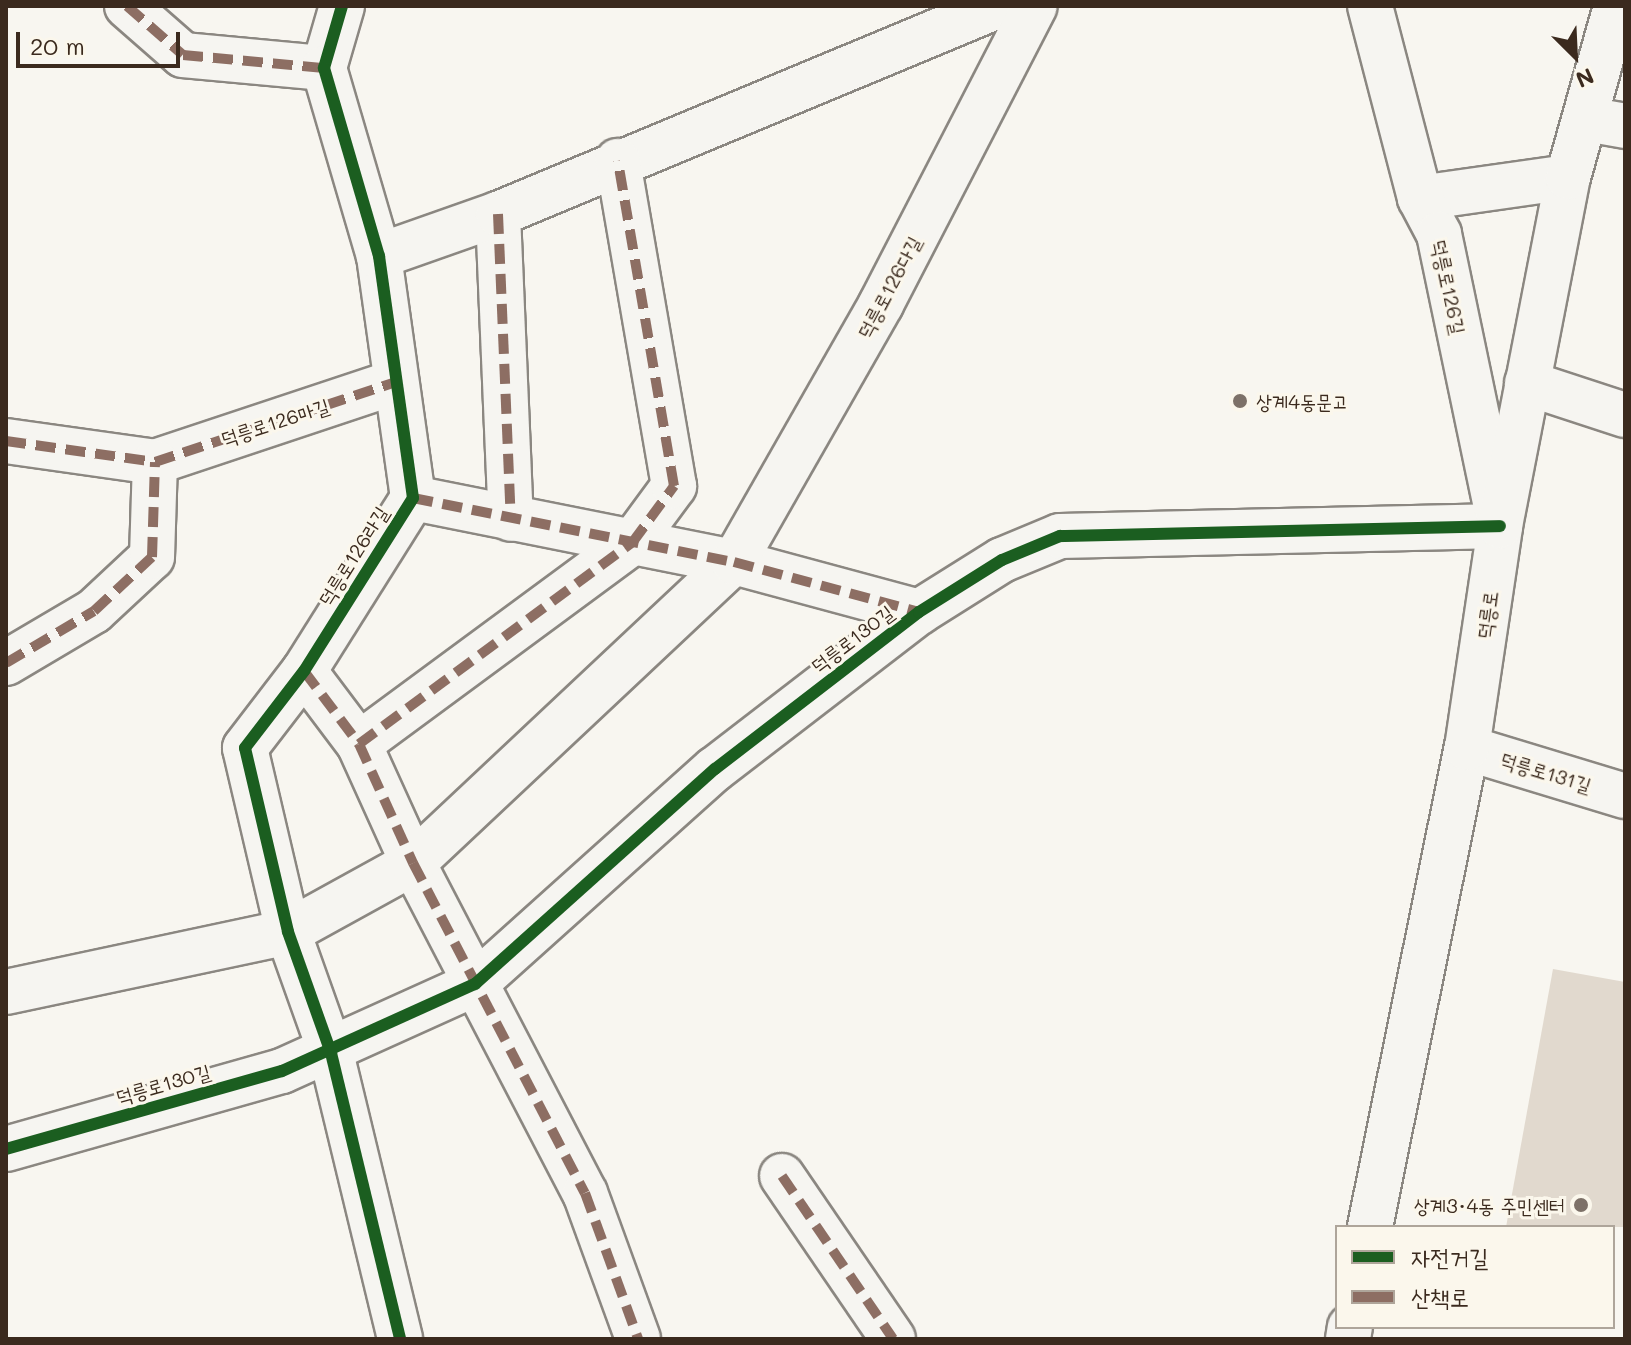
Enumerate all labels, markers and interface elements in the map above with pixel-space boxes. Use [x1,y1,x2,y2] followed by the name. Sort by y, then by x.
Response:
[20,16,184,66] scale bar
[1535,16,1615,96] north arrow
[30,30,85,61] text: 20 m
[1571,62,1598,95] text: N
[852,232,926,342] street label: 덕릉로126다길
[1427,237,1471,337] street label: 덕릉로126길
[1256,389,1348,413] place label: 상계4동문고
[1231,392,1249,410] marker: 상계4동문고
[218,393,332,451] street label: 덕릉로126마길
[313,502,393,610] street label: 덕릉로126라길
[1472,589,1502,641] street label: 덕릉로
[806,600,898,678] street label: 덕릉로130길
[1498,747,1594,797] street label: 덕릉로131길
[113,1059,213,1109] street label: 덕릉로130길
[1414,1193,1565,1217] place label: 상계3·4동 주민센터
[1572,1196,1590,1214] marker: 상계3·4동 주민센터
[1335,1225,1615,1329] legend
[1411,1241,1488,1272] text: 자전거길
[1411,1281,1469,1312] text: 산책로

